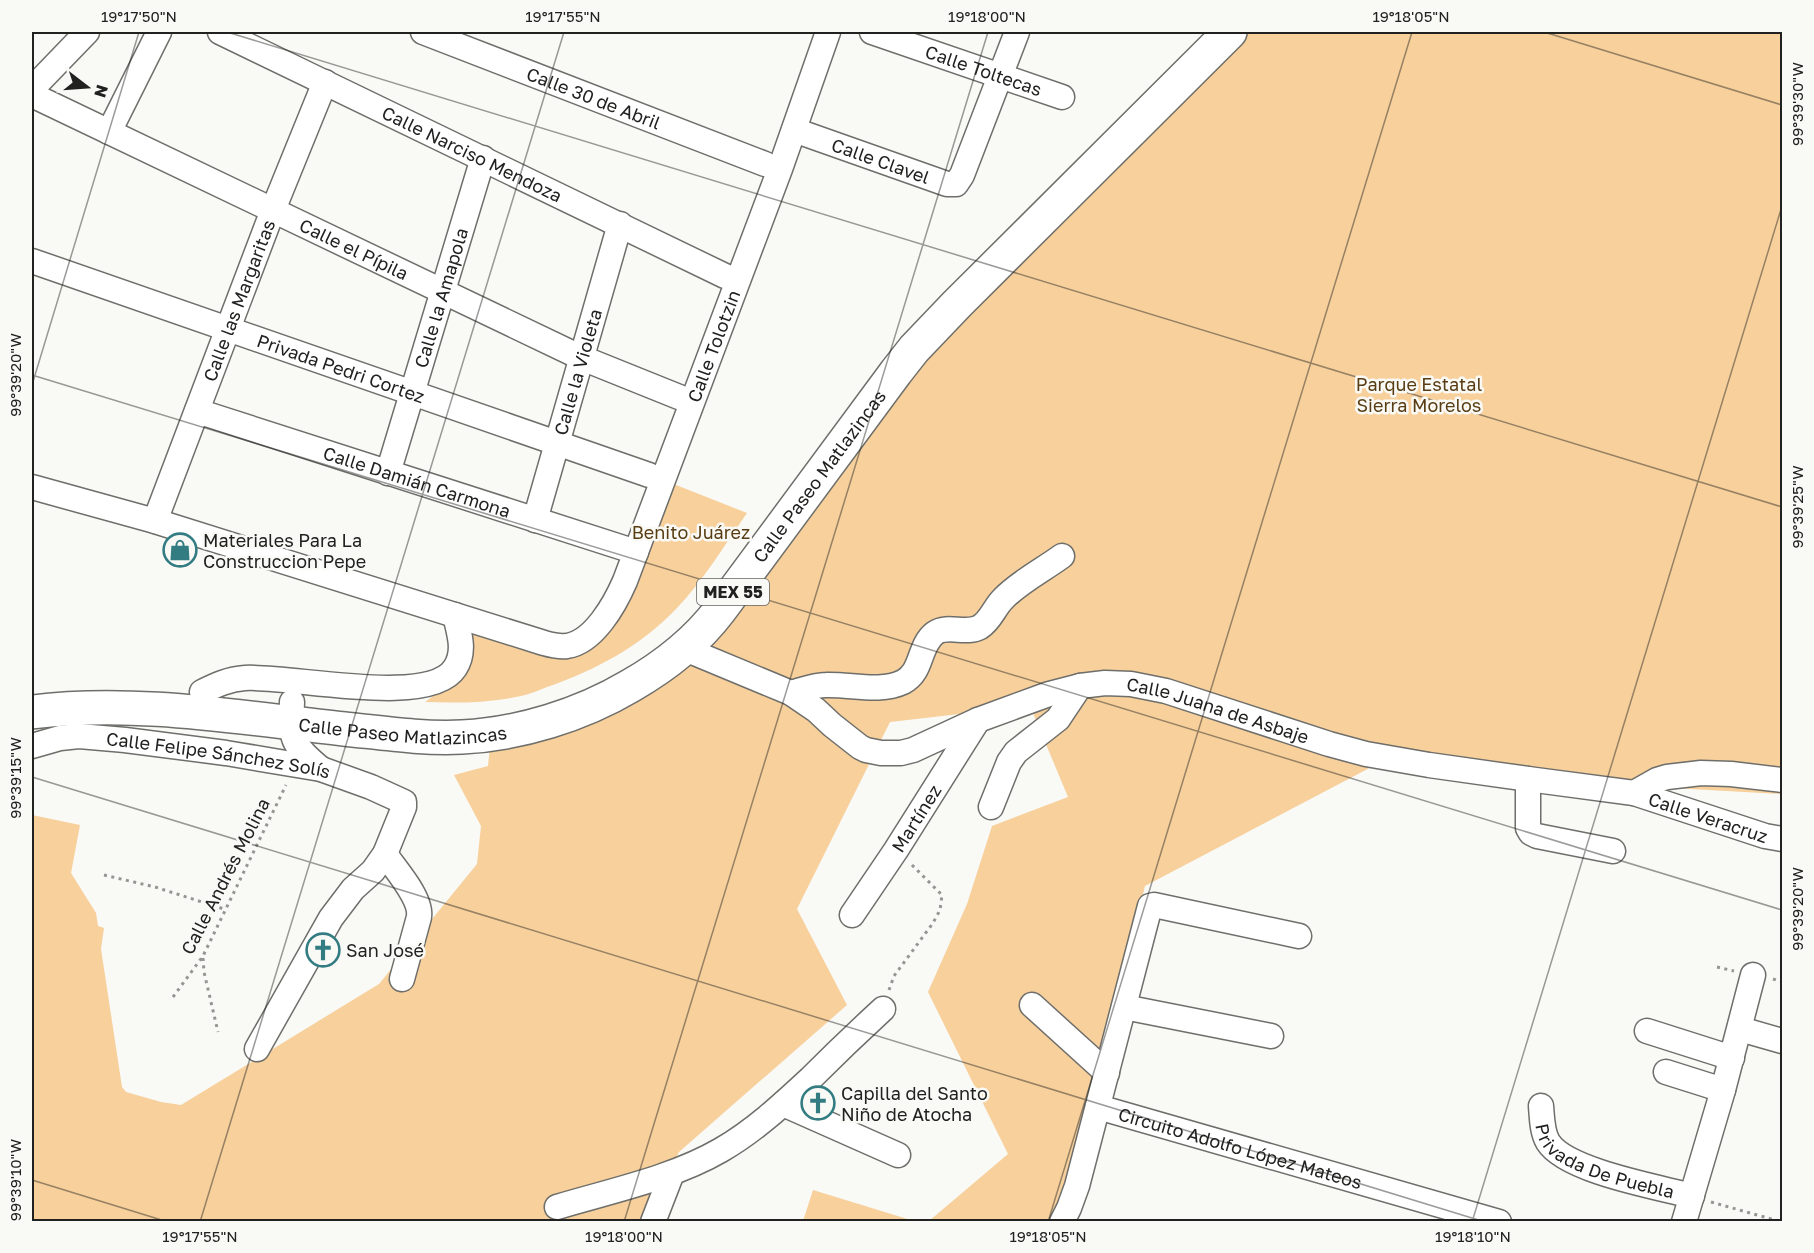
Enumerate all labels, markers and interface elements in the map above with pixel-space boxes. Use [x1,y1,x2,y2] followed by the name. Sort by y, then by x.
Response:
[101,7,177,25] text: 19°17'50"N
[525,7,601,25] text: 19°17'55"N
[948,7,1026,25] text: 19°18'00"N
[1372,7,1450,25] text: 19°18'05"N
[923,40,1045,100] street label: Calle Toltecas
[57,57,117,117] north arrow
[524,62,664,134] street label: Calle 30 de Abril
[1788,62,1806,146] text: 99°39'30"W
[90,83,113,100] text: N
[379,101,566,207] street label: Calle Narciso Mendoza
[829,133,933,188] street label: Calle Clavel
[296,214,412,284] street label: Calle el Pípila
[198,216,279,384] street label: Calle las Margaritas
[409,225,472,370] street label: Calle la Amapola
[682,287,745,405] street label: Calle Tolotzin
[549,306,606,438] street label: Calle la Violeta
[254,329,428,407] street label: Privada Pedri Cortez
[6,333,24,417] text: 99°39'20"W
[1356,373,1482,416] park label: Parque Estatal Sierra Morelos
[748,385,890,567] street label: Calle Paseo Matlazincas
[321,441,513,522] street label: Calle Damián Carmona
[1788,465,1806,549] text: 99°39'25"W
[632,521,750,543] park label: Benito Juárez
[203,529,366,572] place label: Materiales Para La Construccion Pepe
[162,532,198,568] shop icon: Materiales Para La Construccion Pepe
[697,579,769,605] road number: MEX 55
[1125,672,1312,748] street label: Calle Juana de Asbaje
[297,713,508,748] street label: Calle Paseo Matlazincas
[105,727,334,783] street label: Calle Felipe Sánchez Solís
[6,737,24,819] text: 99°39'15"W
[886,780,946,856] street label: Martínez
[1646,788,1771,847] street label: Calle Veracruz
[176,794,274,958] street label: Calle Andrés Molina
[1788,867,1806,951] text: 99°39'20"W
[305,932,341,968] church icon: San José
[346,939,424,961] place label: San José
[841,1082,988,1125] place label: Capilla del Santo Niño de Atocha
[800,1085,836,1121] church icon: Capilla del Santo Niño de Atocha
[1116,1102,1365,1193] street label: Circuito Adolfo López Mateos
[1531,1121,1676,1202] street label: Privada De Puebla
[6,1139,24,1221] text: 99°39'10"W
[162,1227,238,1245] text: 19°17'55"N
[585,1227,663,1245] text: 19°18'00"N
[1009,1227,1087,1245] text: 19°18'05"N
[1435,1227,1511,1245] text: 19°18'10"N

